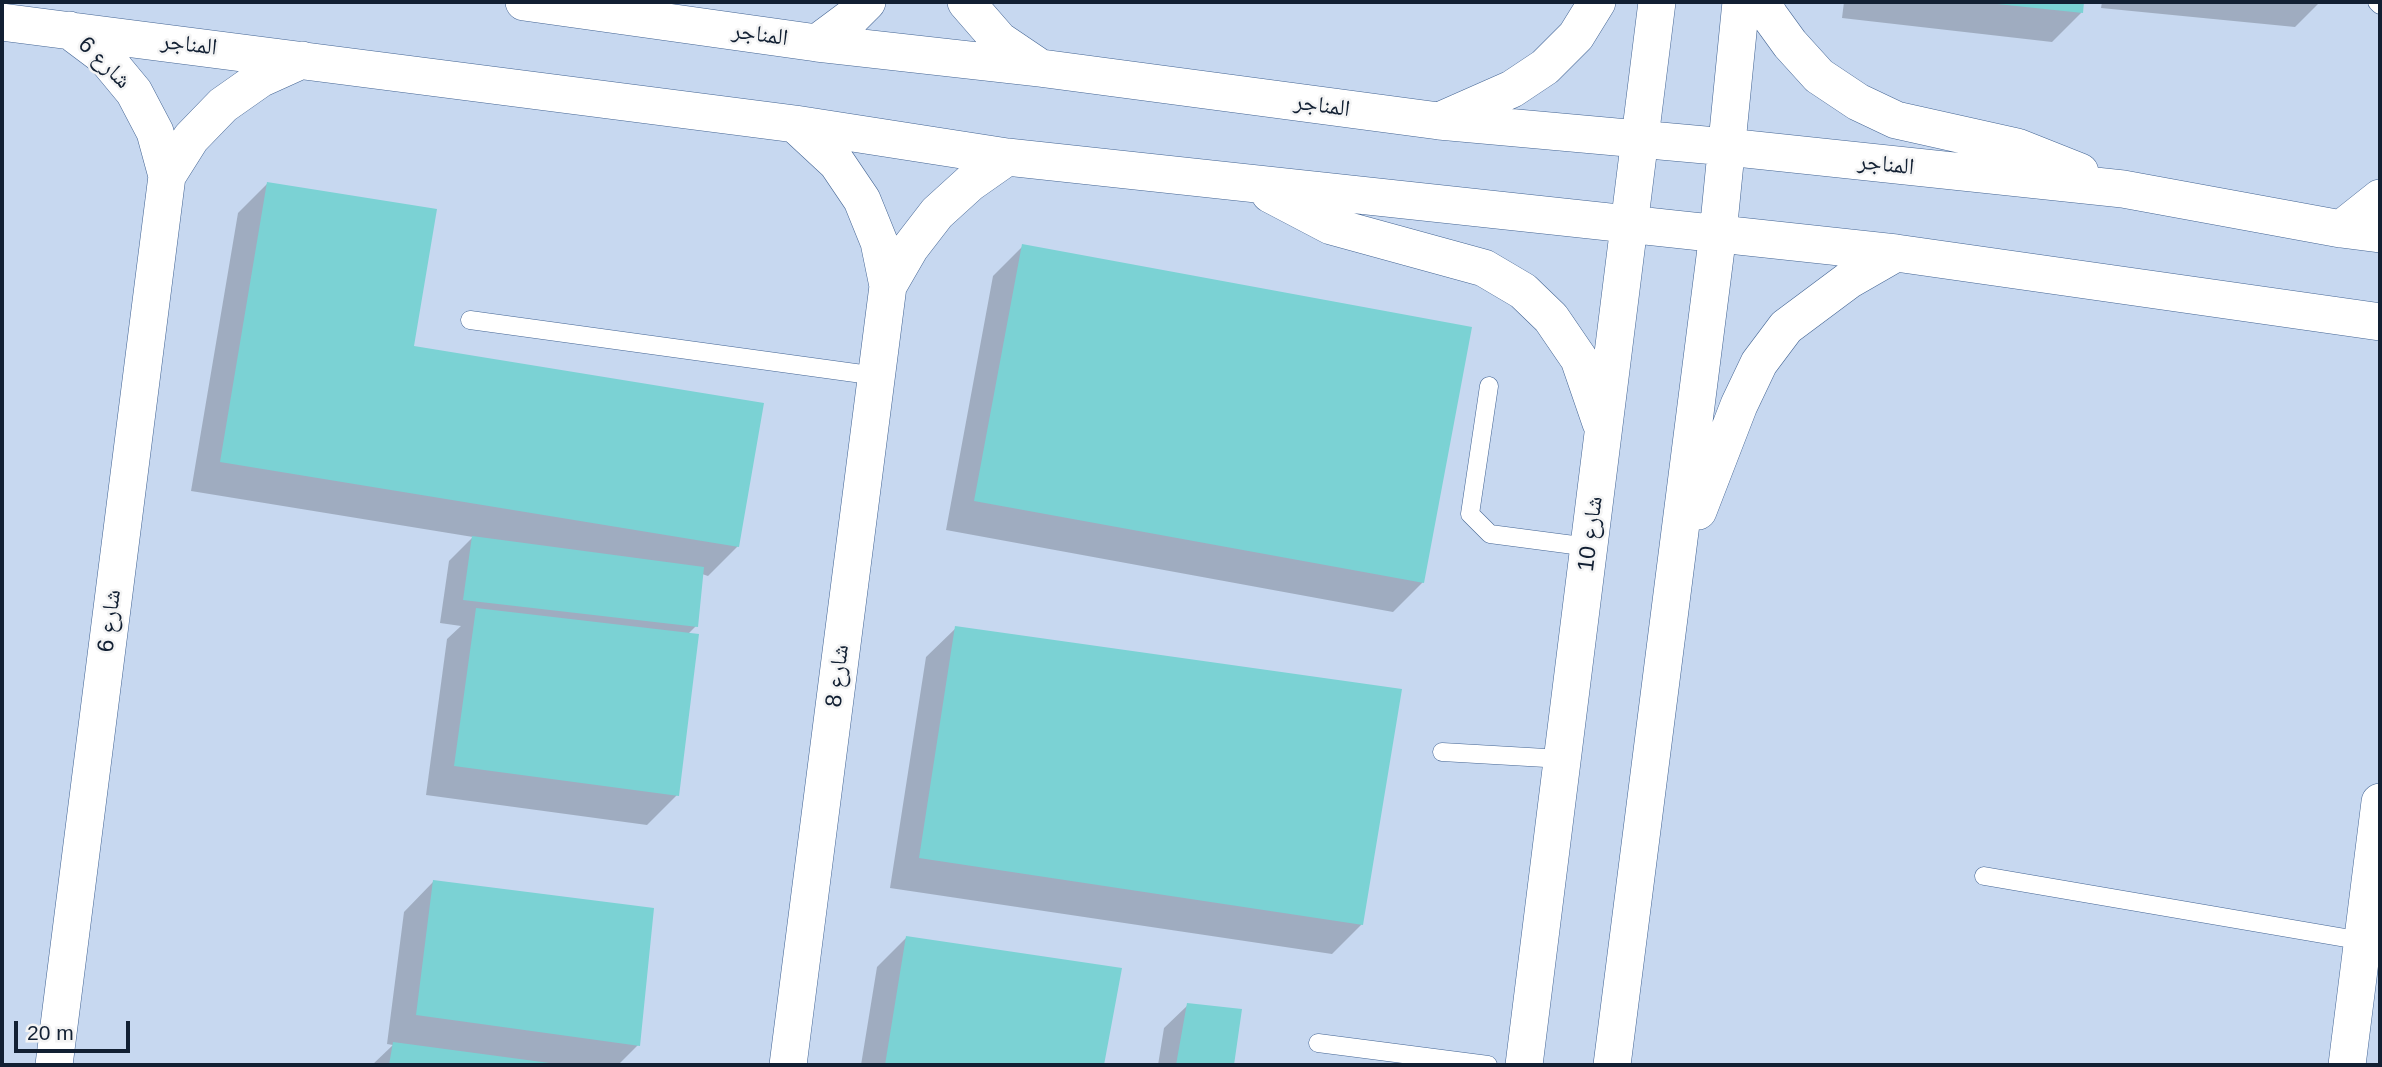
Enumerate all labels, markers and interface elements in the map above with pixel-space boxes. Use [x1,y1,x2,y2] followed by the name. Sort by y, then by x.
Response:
[730,17,790,53] street label: المناجر
[159,28,219,62] street label: المناجر
[72,31,136,95] street label: شارع 6
[1292,88,1352,124] street label: المناجر
[1857,148,1915,182] street label: المناجر
[1573,495,1609,573] street label: شارع 10
[92,588,128,654] street label: شارع 6
[820,643,856,709] street label: شارع 8
[18,1007,133,1052] scale bar
[27,1021,74,1044] text: 20 m

